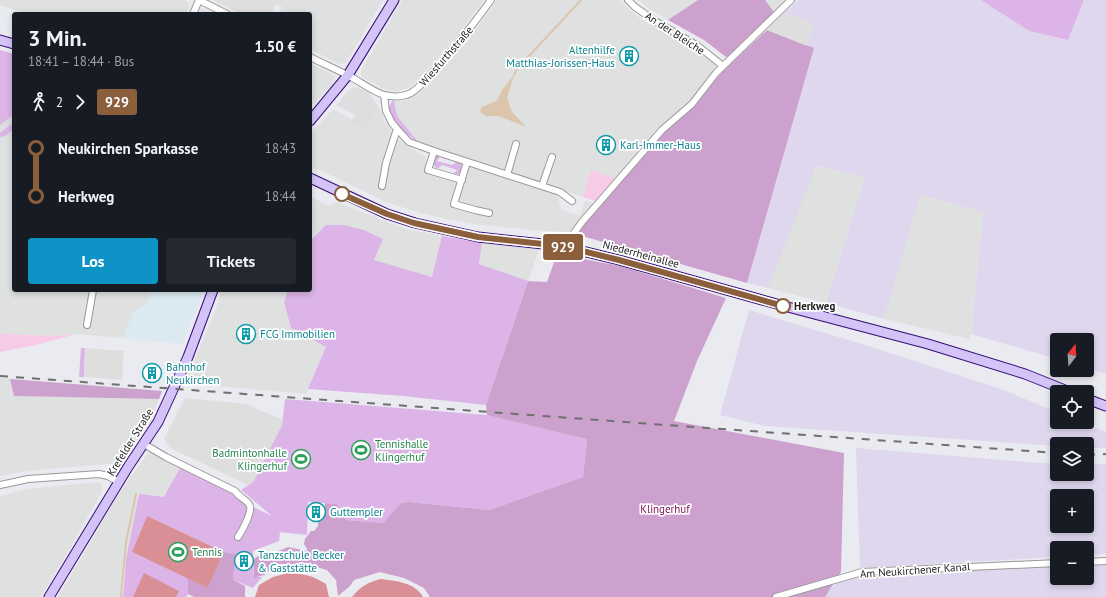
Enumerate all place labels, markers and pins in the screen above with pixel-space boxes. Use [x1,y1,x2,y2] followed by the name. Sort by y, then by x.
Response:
[506,43,615,70] place label: Altenhilfe Matthias-Jorissen-Haus
[618,45,640,67] building icon: Altenhilfe Matthias-Jorissen-Haus
[595,134,617,156] building icon: Karl-Immer-Haus
[620,138,701,152] place label: Karl-Immer-Haus
[334,186,350,202] unlabelled marker
[775,298,791,314] marker: Herkweg
[794,299,835,313] place label: Herkweg
[235,323,257,345] building icon: FCG Immobilien
[260,327,335,341] place label: FCG Immobilien
[166,360,219,387] place label: Bahnhof Neukirchen
[141,362,163,384] building icon: Bahnhof Neukirchen
[375,437,429,464] place label: Tennishalle Klingerhuf
[350,439,372,461] sports icon: Tennishalle Klingerhuf
[212,446,287,473] place label: Badmintonhalle Klingerhuf
[290,448,312,470] sports icon: Badmintonhalle Klingerhuf
[305,501,327,523] building icon: Guttempler
[330,505,383,519] place label: Guttempler
[167,541,189,563] sports icon: Tennis
[192,545,222,559] place label: Tennis
[258,548,344,575] place label: Tanzschule Becker & Gaststätte
[233,550,255,572] building icon: Tanzschule Becker & Gaststätte

